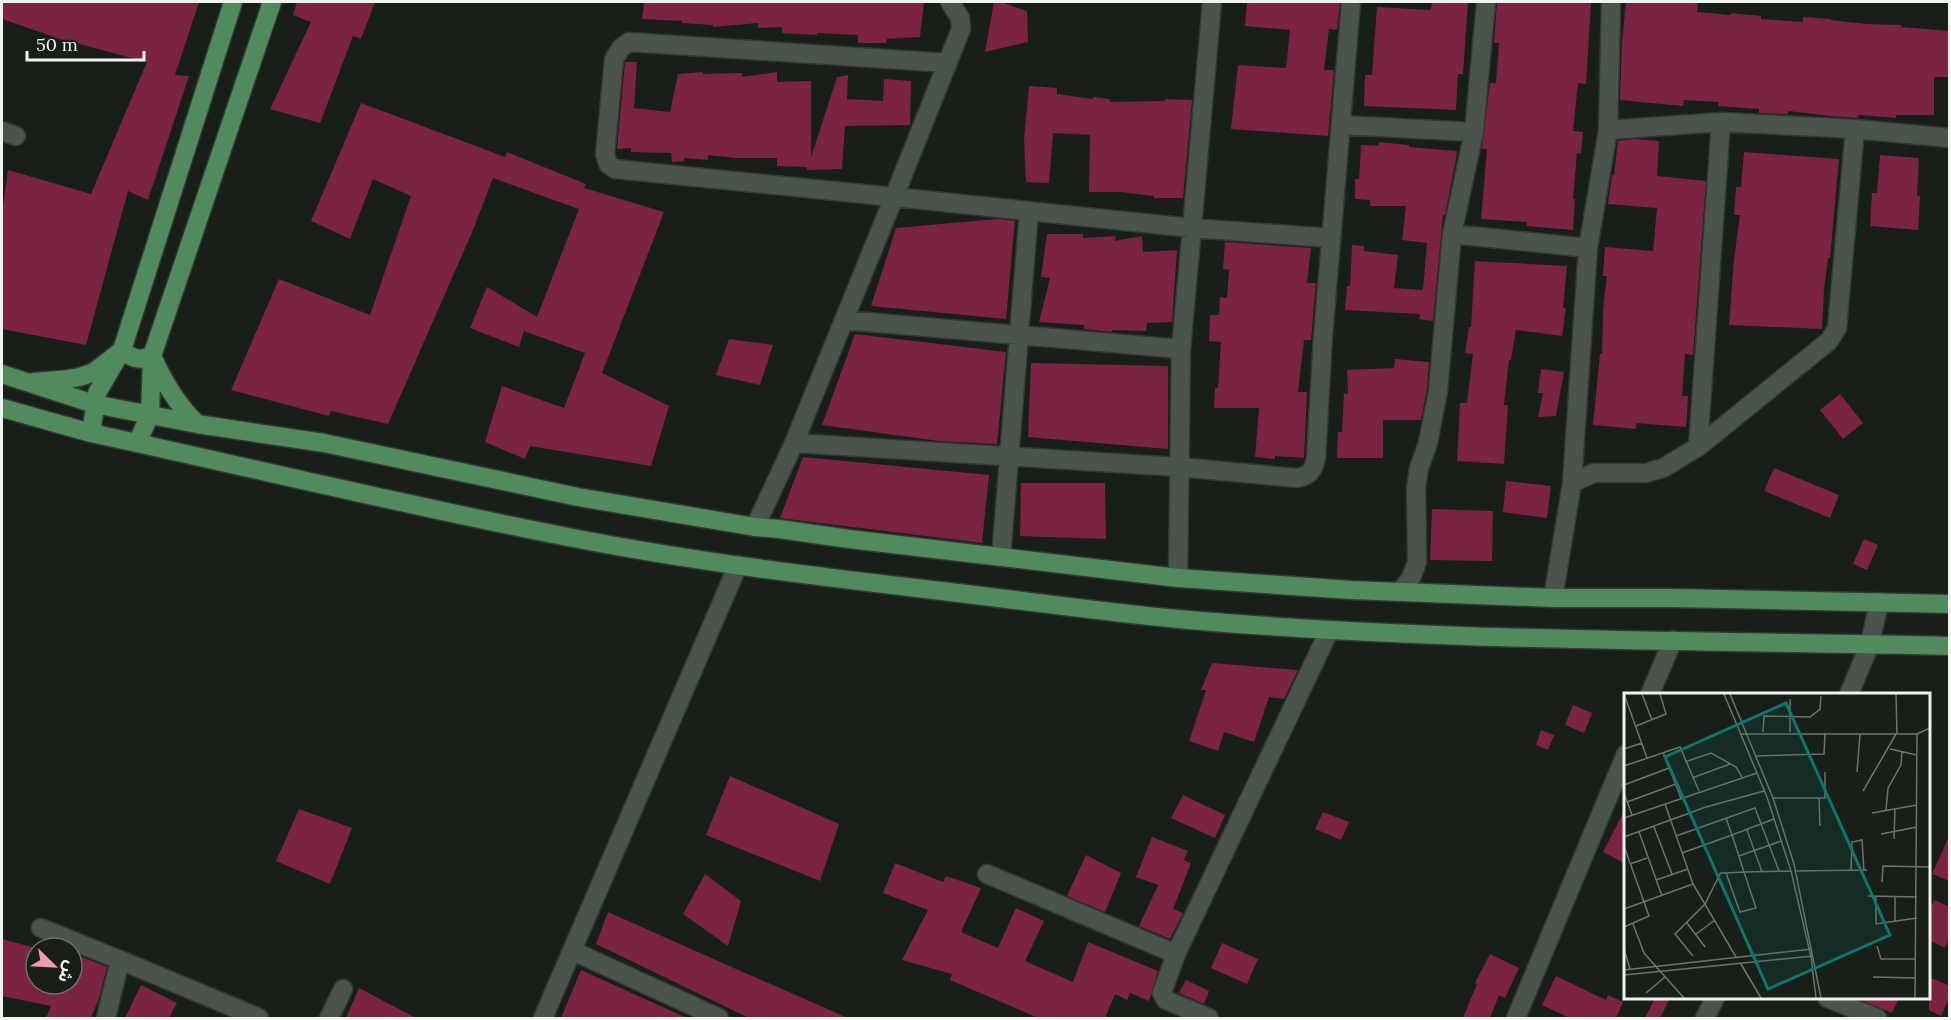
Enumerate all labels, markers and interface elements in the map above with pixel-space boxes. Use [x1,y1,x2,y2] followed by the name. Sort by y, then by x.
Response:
[27,24,144,62] scale bar
[36,33,78,56] text: 50 m
[1624,693,1930,999] inset map
[24,936,84,996] north arrow
[54,958,81,986] text: ش

